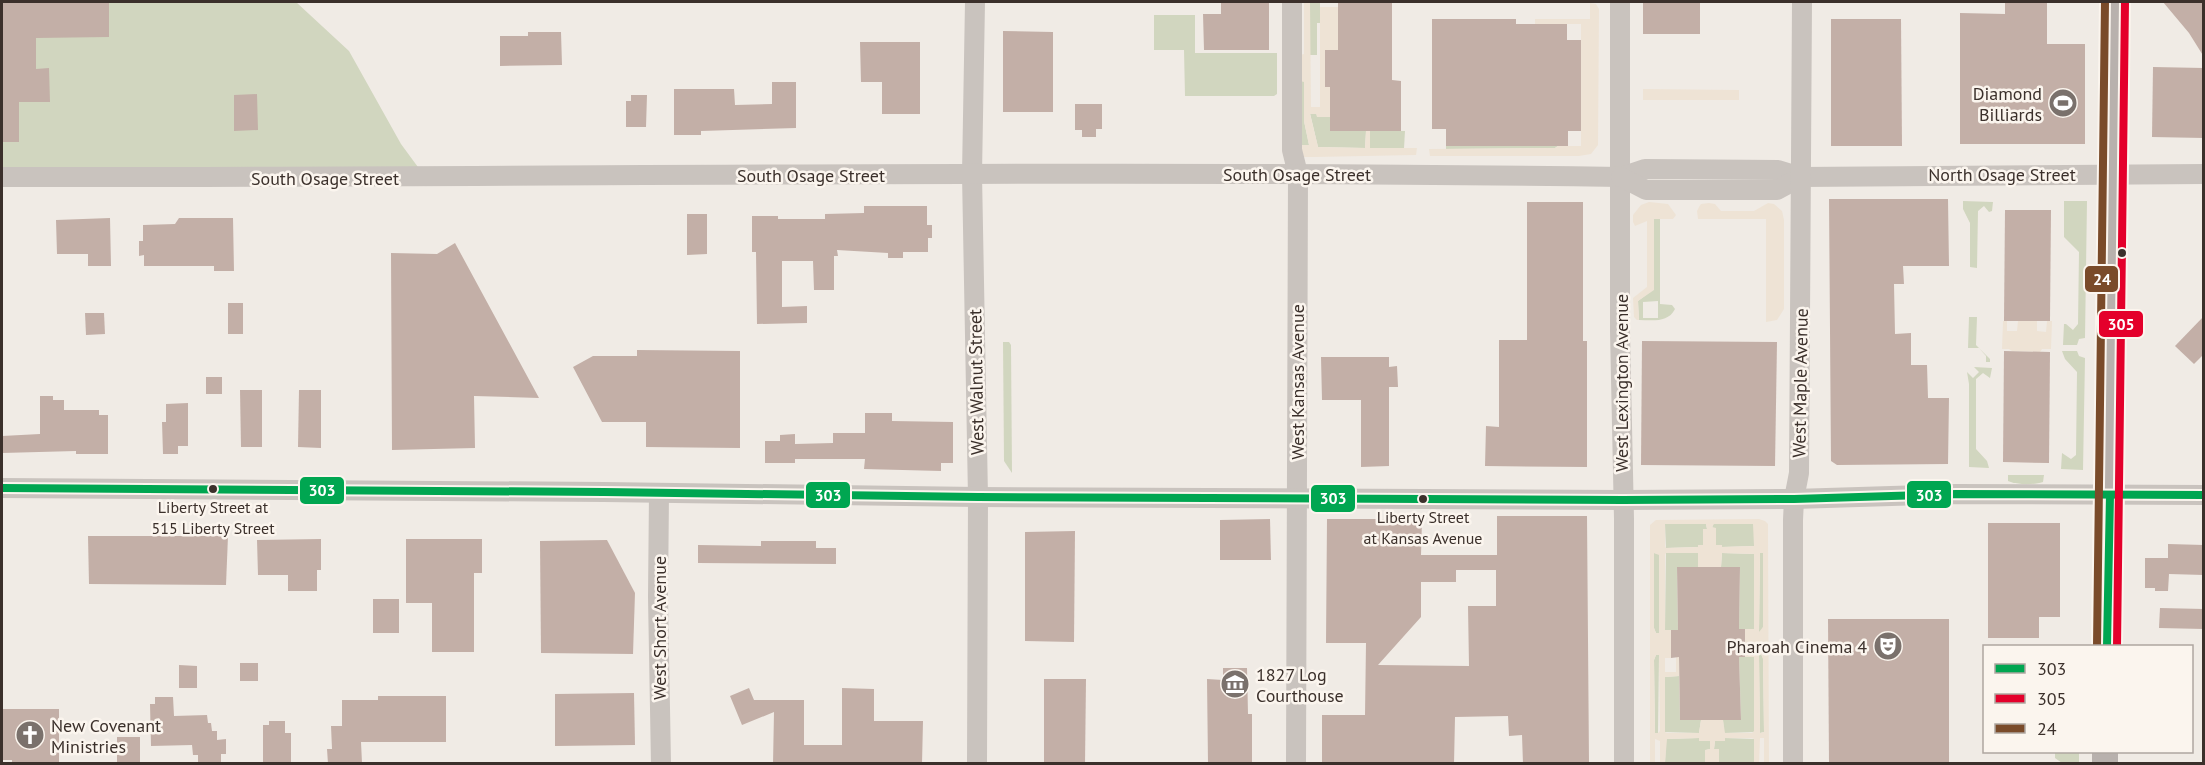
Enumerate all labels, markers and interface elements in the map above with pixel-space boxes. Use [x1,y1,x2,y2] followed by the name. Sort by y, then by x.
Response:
[1973,82,2042,126] place label: Diamond Billiards
[2047,87,2079,119] sports icon: Diamond Billiards
[1223,163,1371,186] street label: South Osage Street
[1928,163,2076,186] street label: North Osage Street
[737,164,885,187] street label: South Osage Street
[251,167,399,190] street label: South Osage Street
[2116,247,2128,259] unlabelled marker
[2084,265,2119,293] line badge: 24
[2093,269,2111,289] text: 24
[1610,294,1633,472] street label: West Lexington Avenue
[1286,304,1309,460] street label: West Kansas Avenue
[1787,308,1813,458] street label: West Maple Avenue
[963,309,989,455] street label: West Walnut Street
[2098,310,2144,338] line badge: 305
[2107,314,2135,334] text: 305
[299,476,345,505] line badge: 303
[308,480,336,500] text: 303
[1906,480,1952,509] line badge: 303
[805,481,851,509] line badge: 303
[207,483,219,495] marker: Liberty Street at 515 Liberty Street
[1310,484,1356,513] line badge: 303
[814,485,842,505] text: 303
[1915,485,1943,505] text: 303
[1319,488,1347,508] text: 303
[1417,493,1429,505] marker: Liberty Street at Kansas Avenue
[151,497,275,538] place label: Liberty Street at 515 Liberty Street
[1364,507,1482,548] place label: Liberty Street at Kansas Avenue
[648,556,671,700] street label: West Short Avenue
[1872,630,1904,662] theatre icon: Pharoah Cinema 4
[1727,635,1867,658] place label: Pharoah Cinema 4
[1983,645,2193,753] legend
[2037,657,2066,680] text: 303
[1256,663,1344,707] place label: 1827 Log Courthouse
[1219,668,1251,700] museum icon: 1827 Log Courthouse
[2037,687,2066,710] text: 305
[51,714,161,758] place label: New Covenant Ministries
[2037,717,2057,740] text: 24
[14,719,46,751] church icon: New Covenant Ministries

